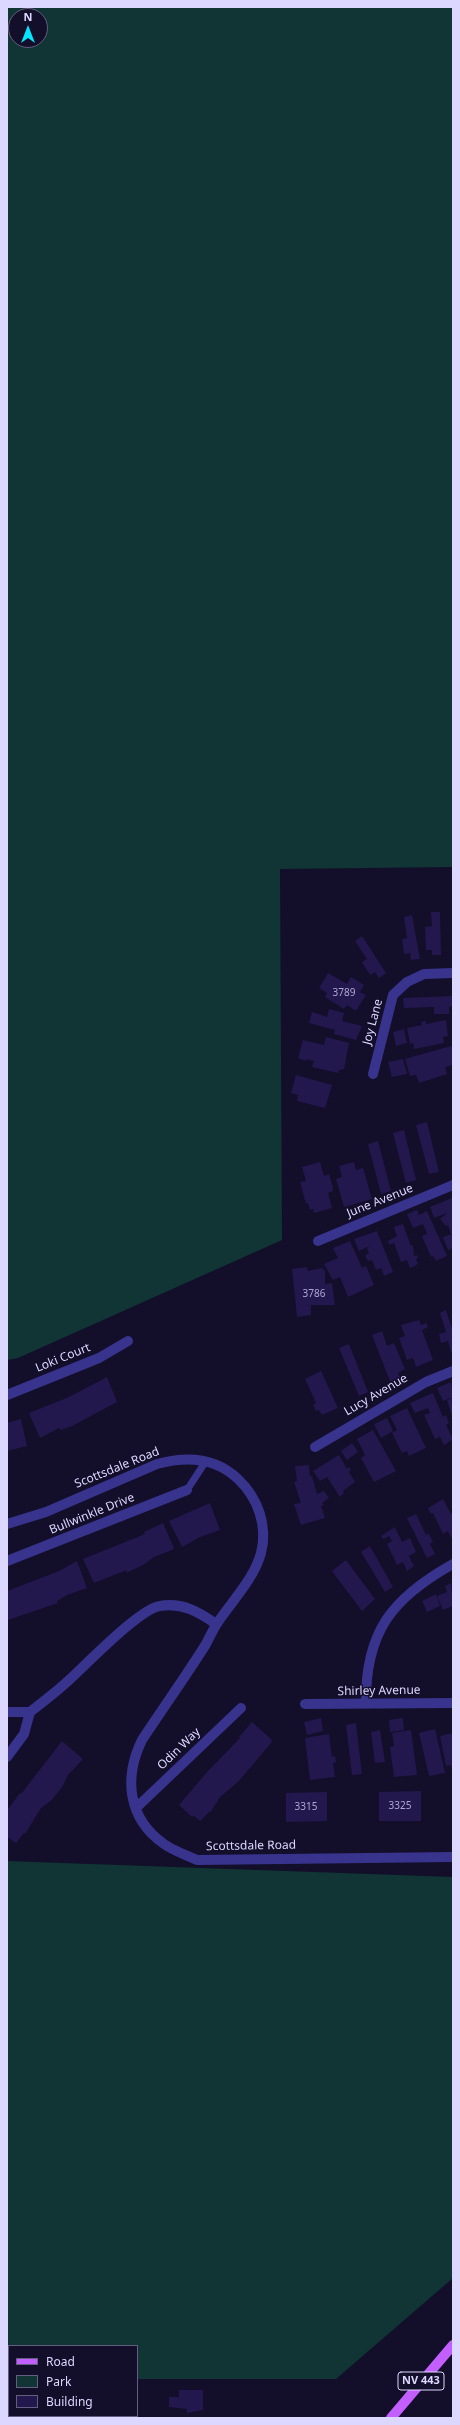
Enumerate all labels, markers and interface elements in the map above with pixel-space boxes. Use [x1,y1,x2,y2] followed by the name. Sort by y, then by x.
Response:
[8,8,48,48] north arrow
[24,9,32,24] text: N
[333,987,355,999] house number: 3789
[360,998,386,1046] street label: Joy Lane
[345,1181,415,1221] street label: June Avenue
[303,1288,325,1300] house number: 3786
[34,1341,92,1375] street label: Loki Court
[342,1371,410,1419] street label: Lucy Avenue
[73,1444,161,1492] street label: Scottsdale Road
[47,1490,137,1538] street label: Bullwinkle Drive
[337,1683,421,1699] street label: Shirley Avenue
[155,1725,203,1773] street label: Odin Way
[389,1800,411,1812] house number: 3325
[295,1801,317,1813] house number: 3315
[206,1838,296,1854] street label: Scottsdale Road
[8,2345,138,2417] legend
[46,2353,75,2370] text: Road
[398,2372,444,2390] road number: NV 443
[46,2373,71,2390] text: Park
[46,2393,93,2410] text: Building

